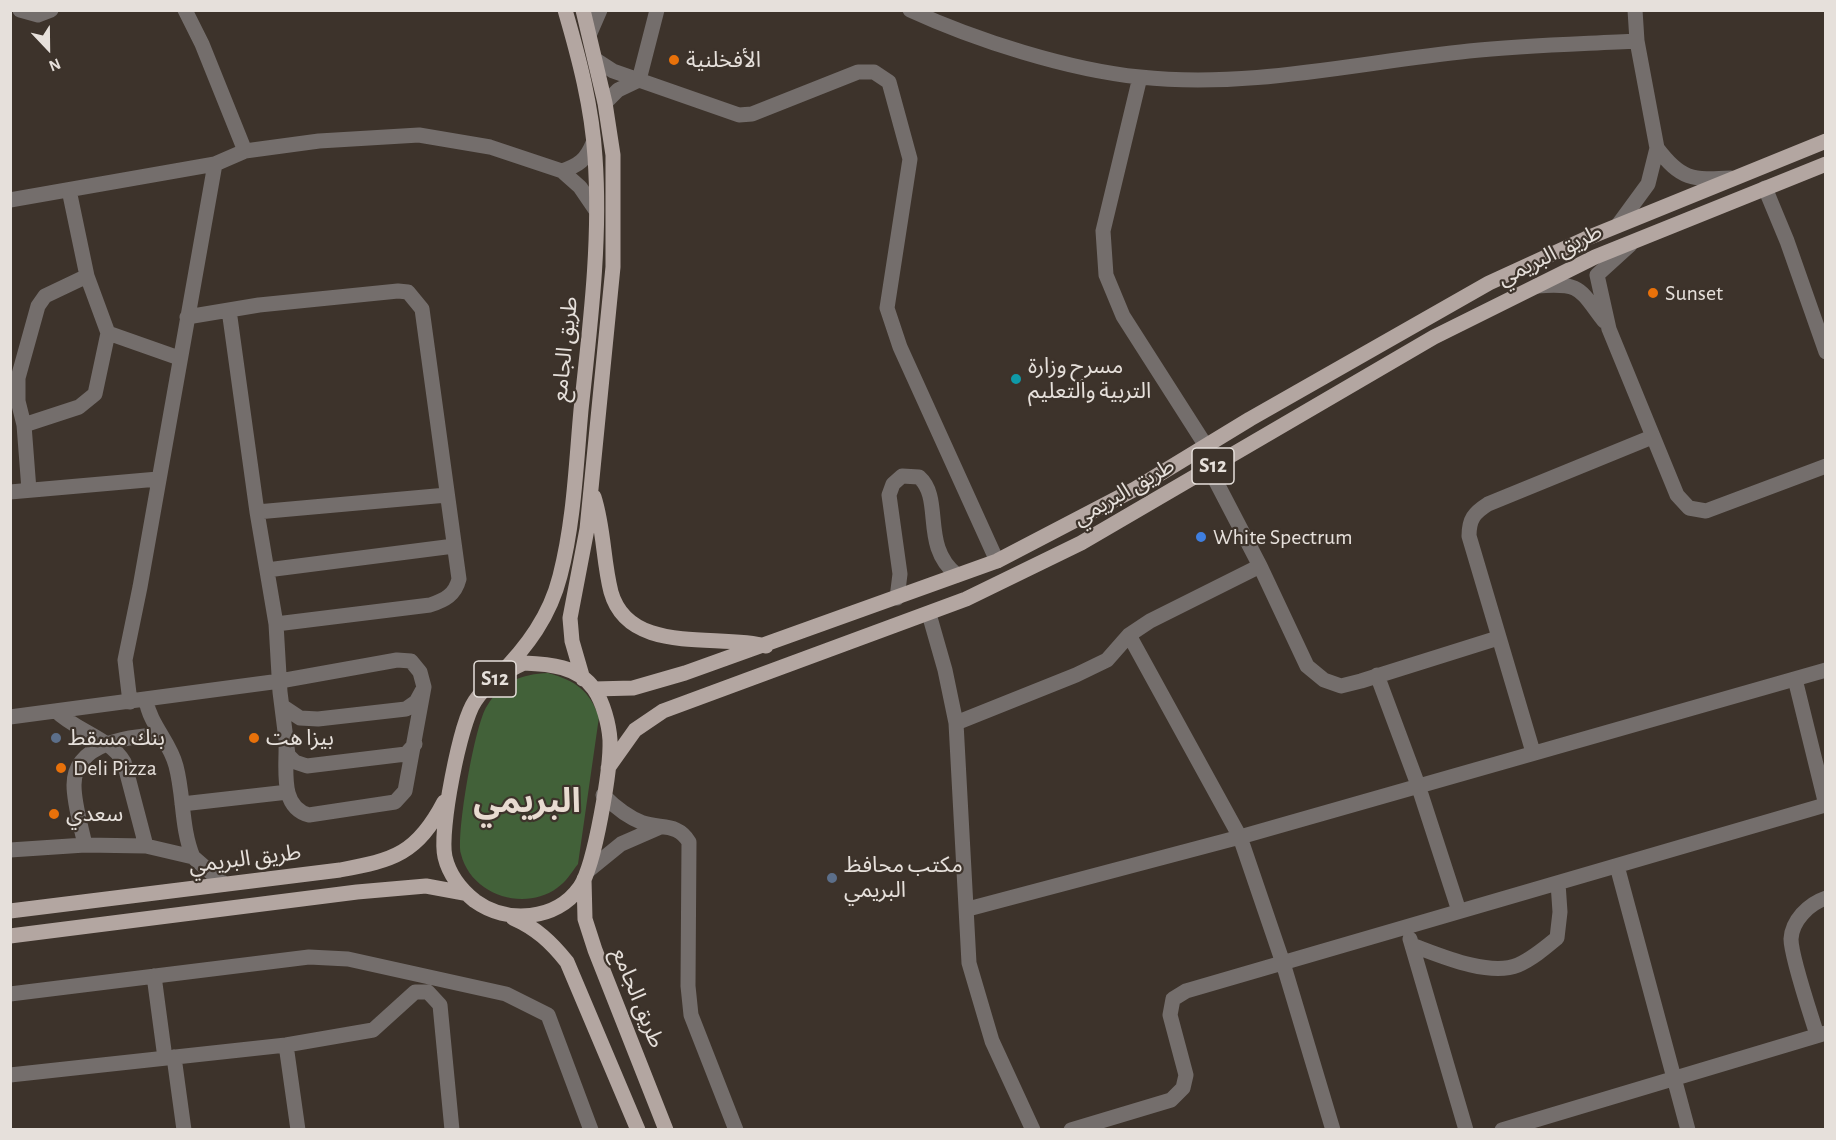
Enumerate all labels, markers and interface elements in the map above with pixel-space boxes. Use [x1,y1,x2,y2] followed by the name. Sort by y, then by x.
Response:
[18,18,78,78] north arrow
[686,47,761,73] place label: الأفخلنية
[667,53,681,67] marker: الأفخلنية
[47,55,63,74] text: N
[1493,218,1607,292] street label: طريق البريمي
[1665,280,1723,306] place label: Sunset
[1646,286,1660,300] marker: Sunset
[546,295,584,403] street label: طريق الجامع
[1028,353,1151,404] place label: مسرح وزارة التربية والتعليم
[1009,372,1023,386] marker: مسرح وزارة التربية والتعليم
[1192,448,1234,484] road number: S12
[1068,452,1180,532] street label: طريق البريمي
[1213,524,1353,550] place label: White Spectrum
[1194,530,1208,544] marker: White Spectrum
[474,661,516,697] road number: S12
[68,725,165,751] place label: بنك مسقط
[266,725,334,751] place label: بيزا ه‍ت
[49,731,63,745] marker: بنك مسقط
[247,731,261,745] marker: بيزا ه‍ت
[73,755,157,781] place label: Deli Pizza
[54,761,68,775] marker: Deli Pizza
[473,782,581,822] district label: البريمي
[66,801,123,827] place label: سعدي
[47,807,61,821] marker: سعدي
[187,839,303,879] street label: طريق البريمي
[844,852,963,903] place label: مكتب محافظ البريمي
[825,871,839,885] marker: مكتب محافظ البريمي
[606,944,670,1052] street label: طريق الجامع

